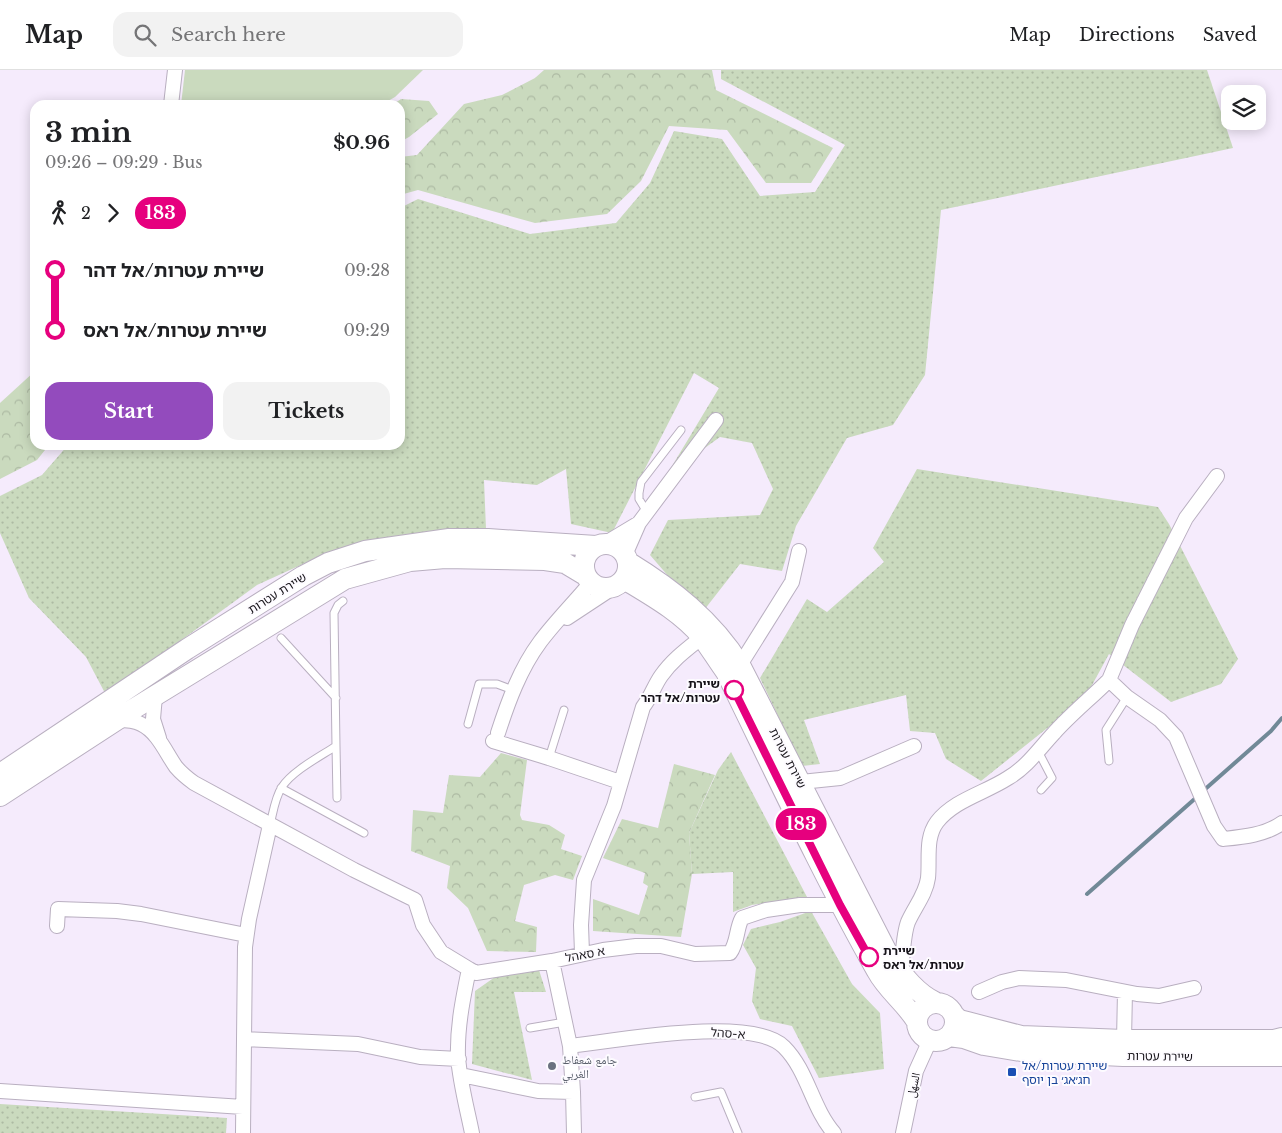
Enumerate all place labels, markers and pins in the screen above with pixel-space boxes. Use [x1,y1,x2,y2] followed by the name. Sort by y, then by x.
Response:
[641,676,720,705] place label: שיירת עטרות/אל דהר
[724,680,744,700] marker: שיירת עטרות/אל דהר
[883,943,964,972] place label: שיירת עטרות/אל ראס
[859,947,879,967] marker: שיירת עטרות/אל ראס
[562,1052,617,1084] place label: جامع شعفاط الغربي
[1022,1058,1107,1087] place label: שיירת עטרות/אל חג׳אג׳ בן יוסף
[546,1060,558,1072] marker: جامع شعفاط الغربي
[1006,1066,1018,1078] marker: שיירת עטרות/אל חג׳אג׳ בן יוסף

